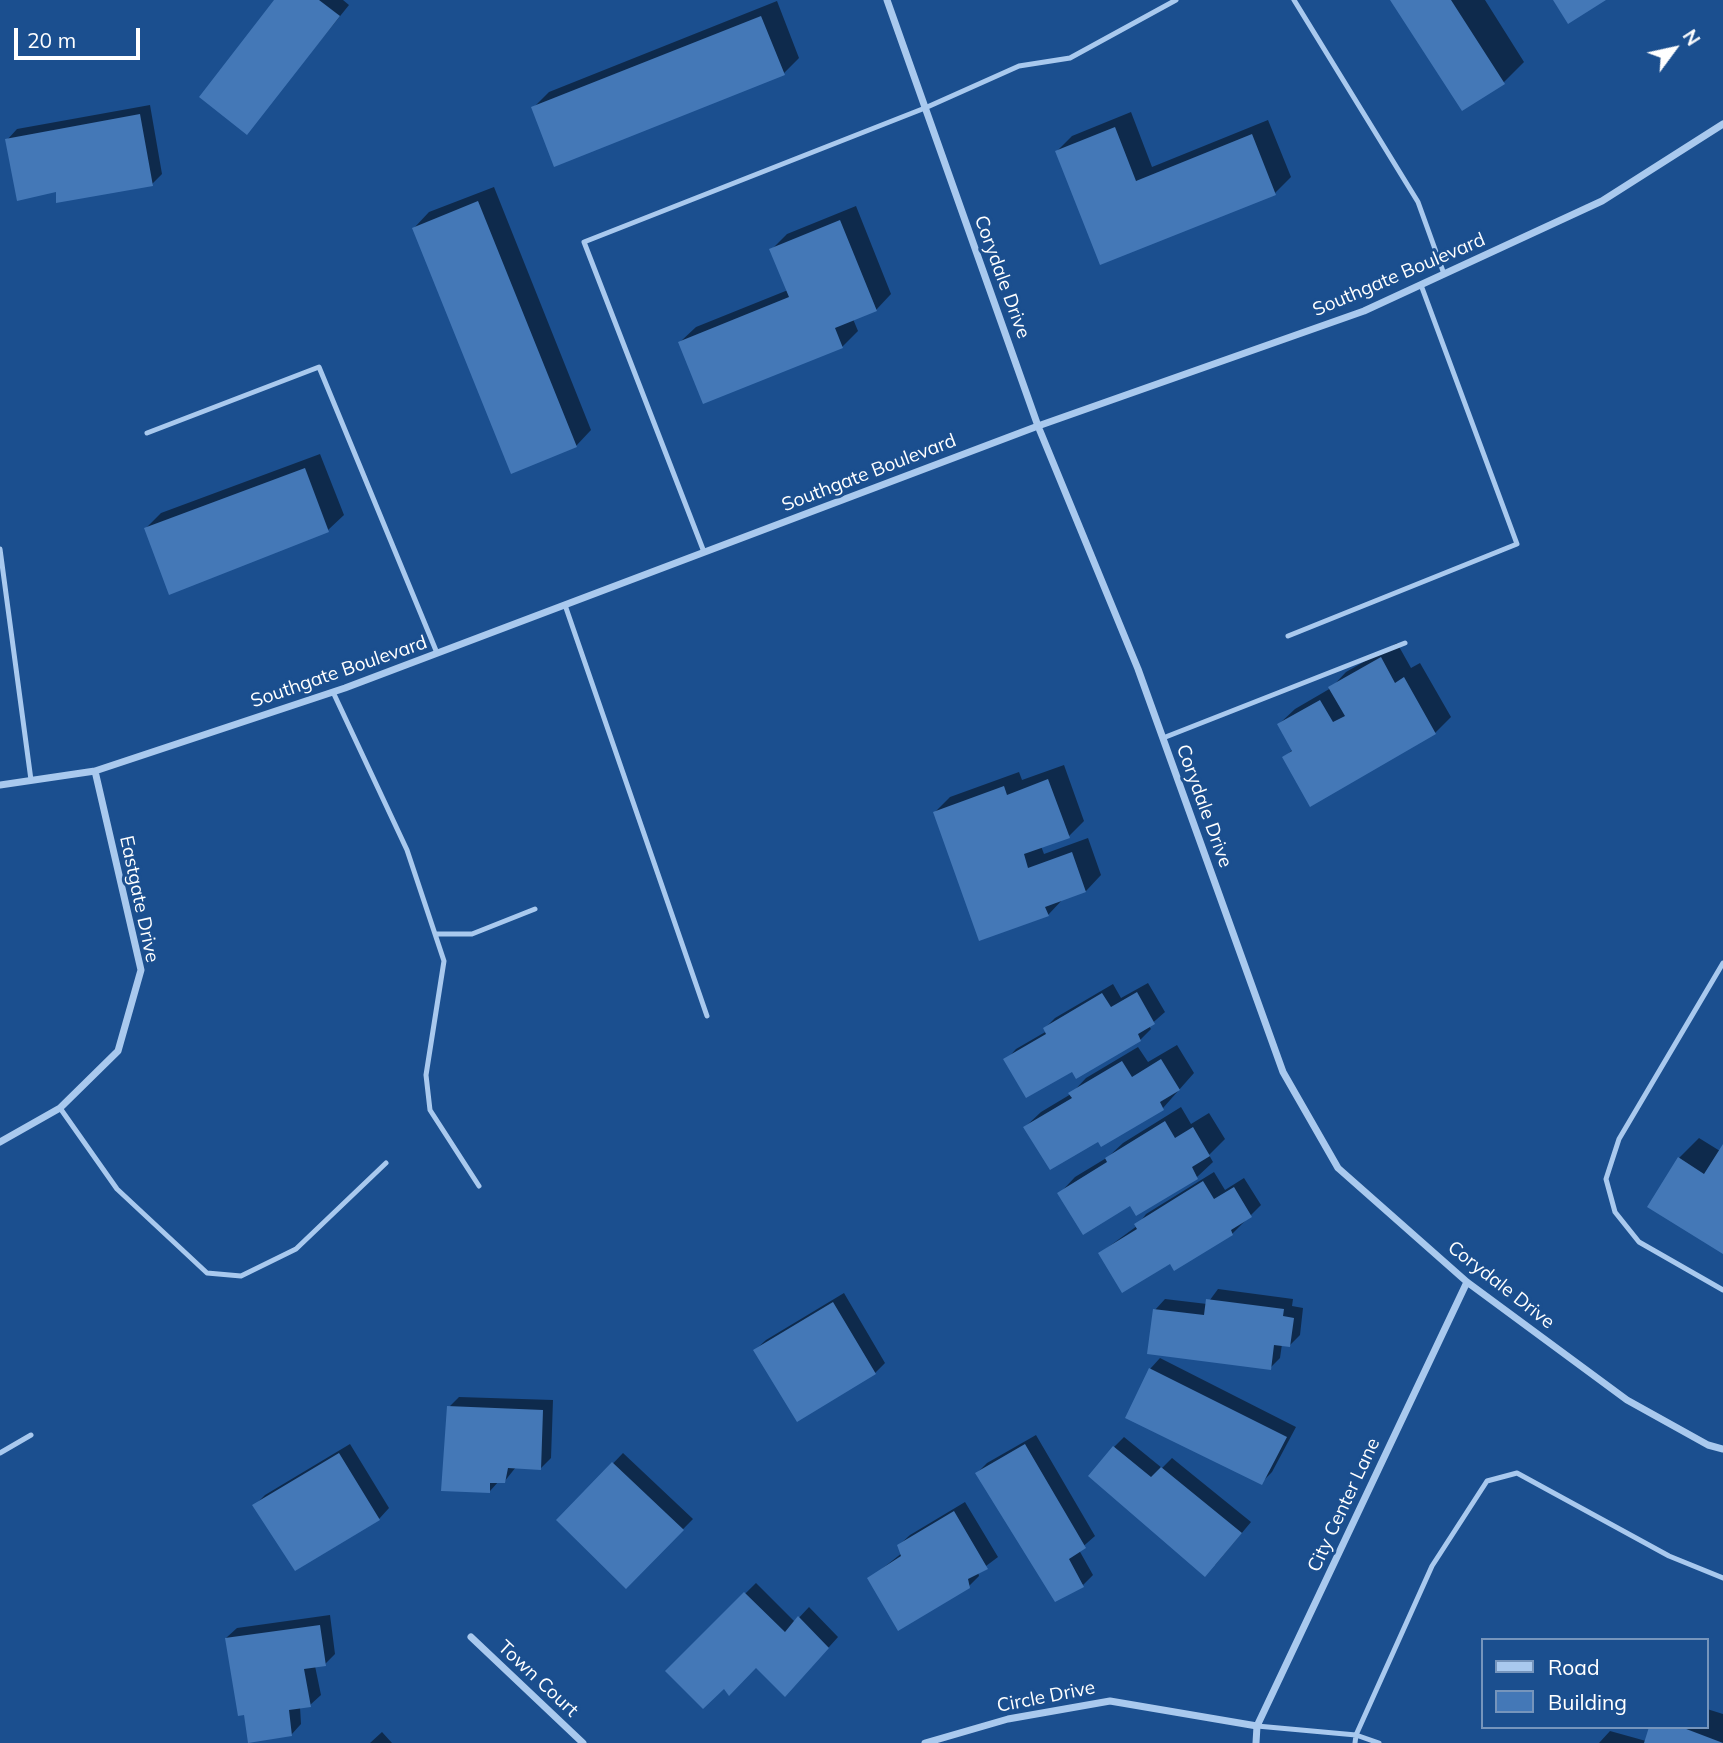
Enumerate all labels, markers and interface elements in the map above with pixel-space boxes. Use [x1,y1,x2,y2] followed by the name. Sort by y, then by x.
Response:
[18,14,144,58] scale bar
[1639,14,1709,84] north arrow
[1678,25,1706,50] text: N
[27,27,76,53] text: 20 m
[969,212,1035,342] street label: Corydale Drive
[1309,228,1489,322] street label: Southgate Boulevard
[779,429,959,517] street label: Southgate Boulevard
[248,631,430,713] street label: Southgate Boulevard
[1171,741,1237,871] street label: Corydale Drive
[114,834,164,964] street label: Eastgate Drive
[1443,1236,1559,1334] street label: Corydale Drive
[1303,1434,1385,1576] street label: City Center Lane
[493,1636,583,1722] street label: Town Court
[1482,1638,1709,1729] legend
[1548,1654,1599,1680] text: Road
[995,1676,1097,1718] street label: Circle Drive
[1548,1689,1627,1715] text: Building

